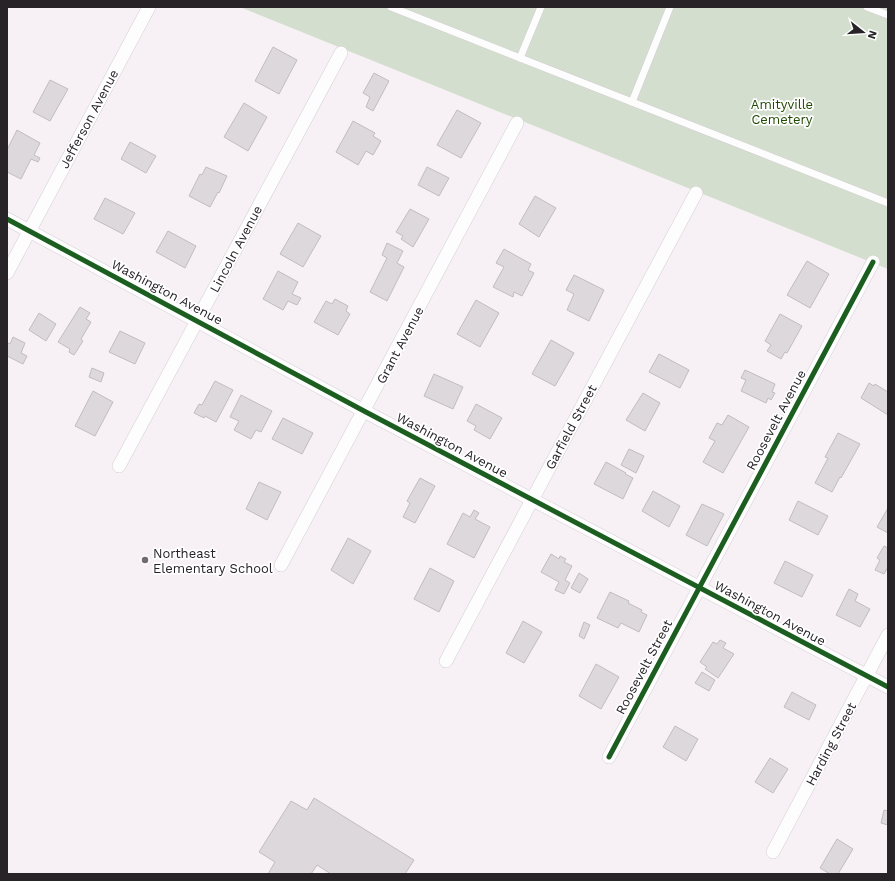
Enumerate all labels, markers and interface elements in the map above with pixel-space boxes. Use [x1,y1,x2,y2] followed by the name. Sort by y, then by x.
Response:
[843,12,883,52] north arrow
[865,29,879,41] text: N
[57,67,121,171] street label: Jefferson Avenue
[751,97,813,127] park label: Amityville Cemetery
[207,203,265,295] street label: Lincoln Avenue
[109,256,225,328] street label: Washington Avenue
[373,304,427,386] street label: Grant Avenue
[743,367,809,473] street label: Roosevelt Avenue
[542,382,600,472] street label: Garfield Street
[394,409,510,481] street label: Washington Avenue
[153,546,273,576] place label: Northeast Elementary School
[140,555,150,565] marker: Northeast Elementary School
[712,577,828,649] street label: Washington Avenue
[613,617,676,717] street label: Roosevelt Street
[803,699,859,788] street label: Harding Street

